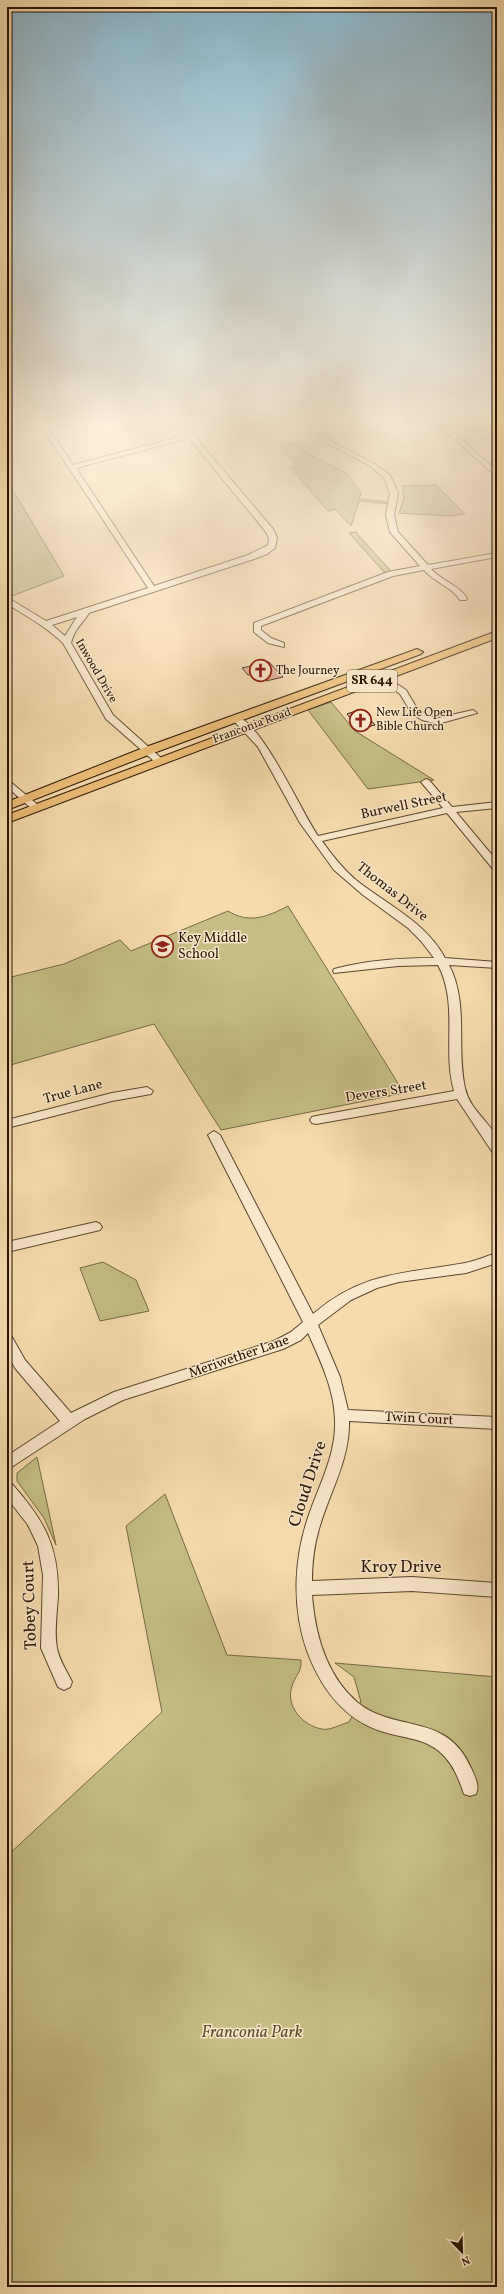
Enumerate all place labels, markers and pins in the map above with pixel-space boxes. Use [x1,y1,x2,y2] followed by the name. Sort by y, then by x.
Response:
[247,658,273,684] church icon: The Journey
[276,663,340,679] place label: The Journey
[376,705,453,735] place label: New Life Open Bible Church
[348,707,374,733] church icon: New Life Open Bible Church
[178,929,248,964] place label: Key Middle School
[150,933,176,959] school or university icon: Key Middle School

